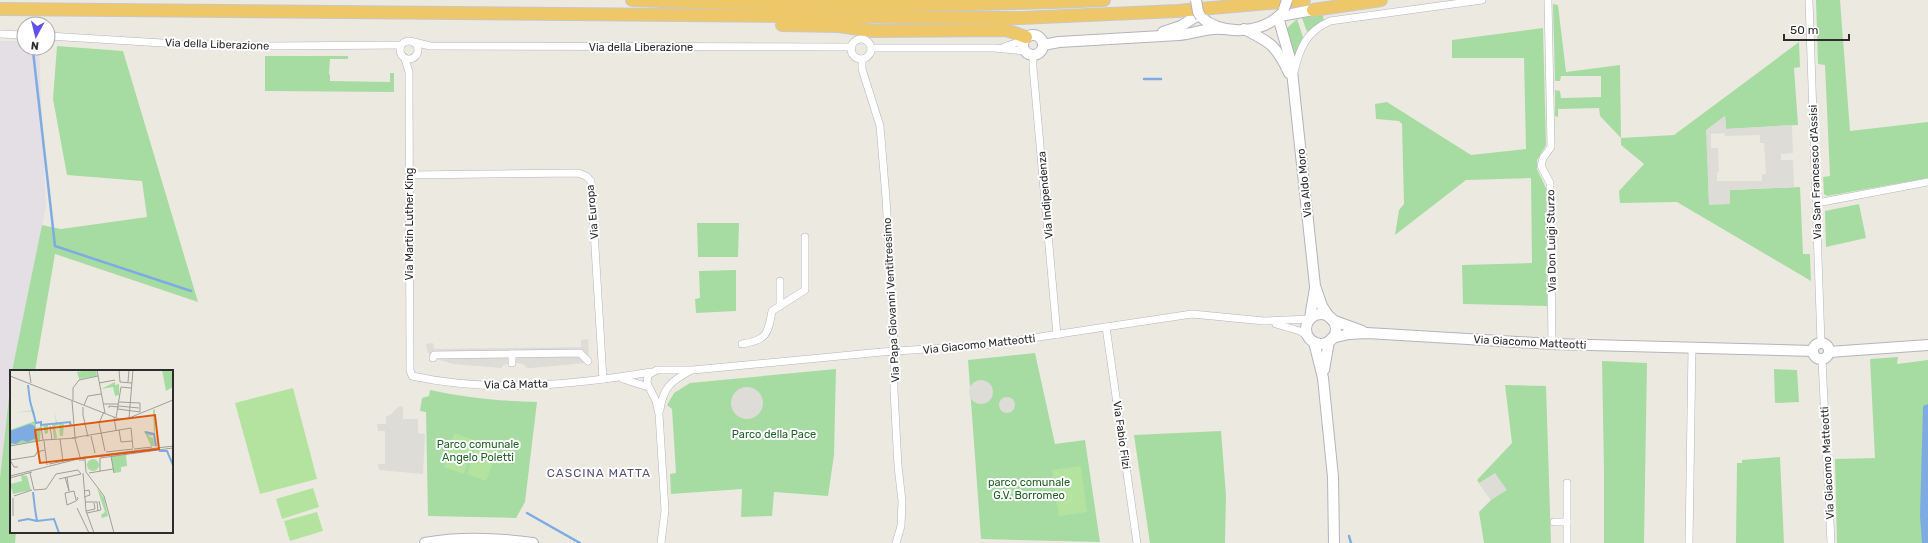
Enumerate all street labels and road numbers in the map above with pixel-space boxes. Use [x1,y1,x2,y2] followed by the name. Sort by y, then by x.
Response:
[165,36,269,53] street label: Via della Liberazione
[589,41,693,54] street label: Via della Liberazione
[1807,104,1824,239] street label: Via San Francesco d'Assisi
[1294,148,1315,218] street label: Via Aldo Moro
[1035,151,1056,239] street label: Via Indipendenza
[403,168,416,280] street label: Via Martin Luther King
[584,184,601,240] street label: Via Europa
[1544,189,1559,293] street label: Via Don Luigi Sturzo
[881,217,902,383] street label: Via Papa Giovanni Ventitreesimo
[922,332,1036,357] street label: Via Giacomo Matteotti
[1473,333,1587,352] street label: Via Giacomo Matteotti
[484,377,548,392] street label: Via Cà Matta
[1110,400,1133,470] street label: Via Fabio Filzi
[1818,406,1837,520] street label: Via Giacomo Matteotti

